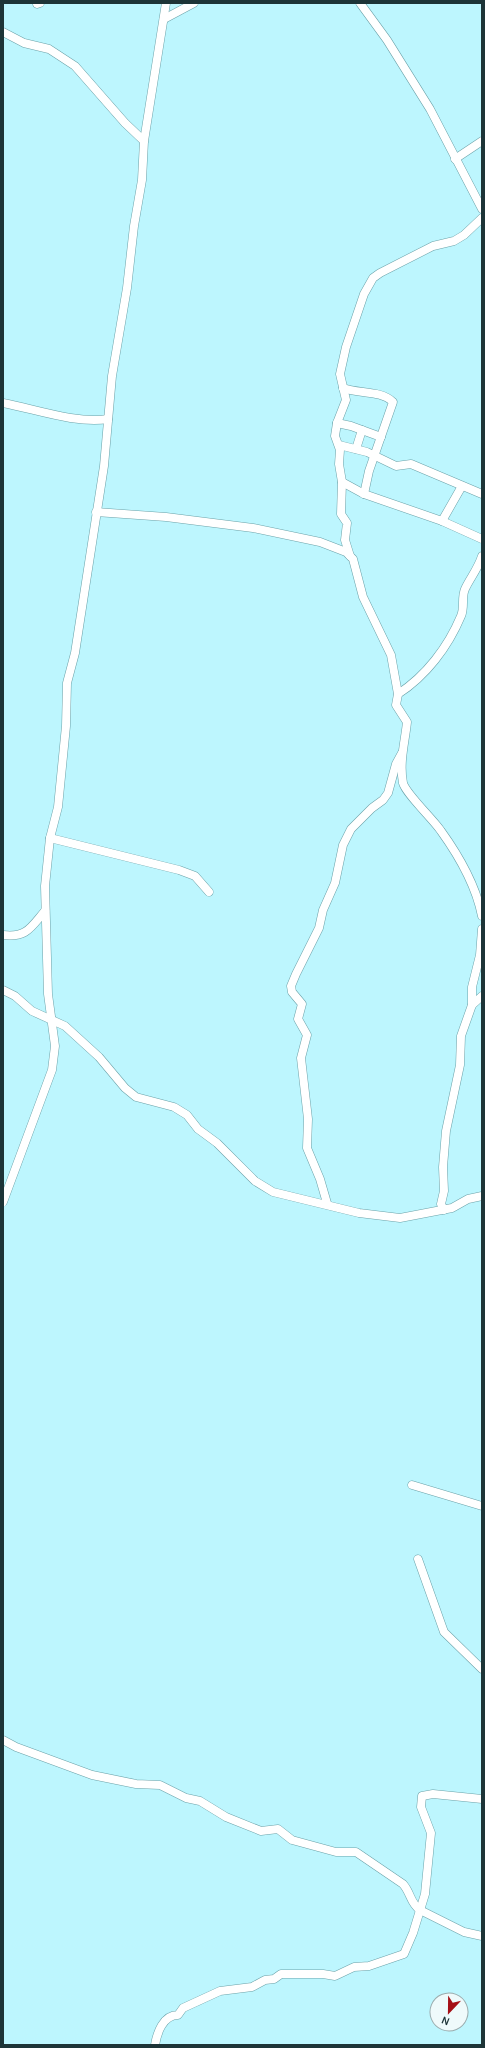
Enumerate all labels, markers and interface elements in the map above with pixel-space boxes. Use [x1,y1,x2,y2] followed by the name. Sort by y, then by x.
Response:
[429,1992,469,2032] north arrow
[439,2013,452,2028] text: N

